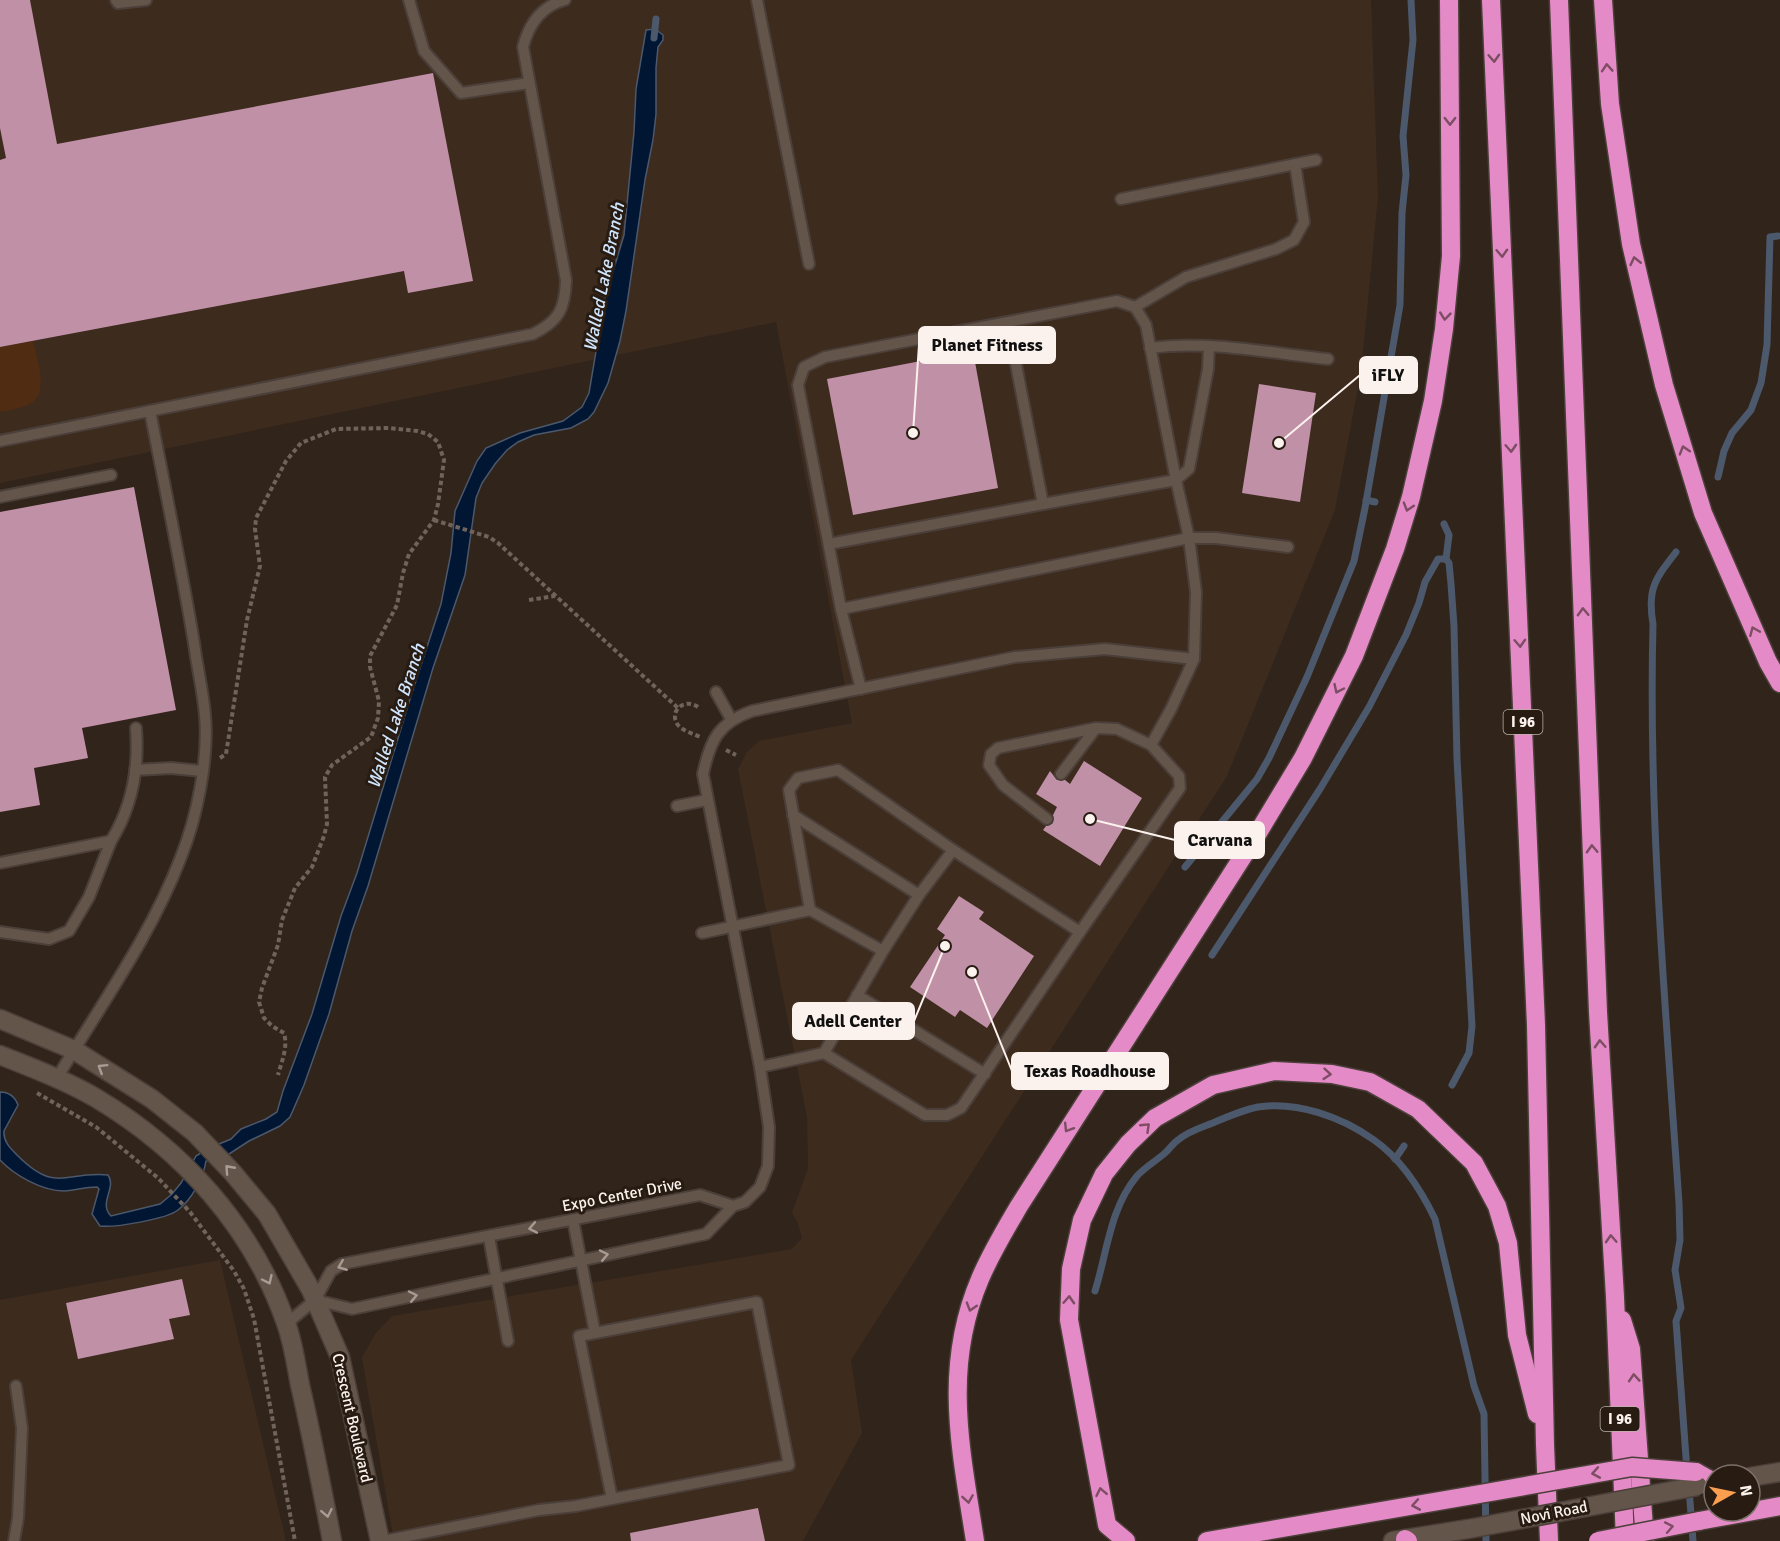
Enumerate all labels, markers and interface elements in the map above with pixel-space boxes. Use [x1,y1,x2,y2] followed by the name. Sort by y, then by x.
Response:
[1487,54,1500,63] one-way arrow
[1601,63,1614,72] one-way arrow
[1444,117,1456,126] one-way arrow
[579,200,629,353] water label: Walled Lake Branch
[1496,249,1509,258] one-way arrow
[1629,256,1642,266] one-way arrow
[1439,312,1452,321] one-way arrow
[919,327,1055,363] callout: Planet Fitness
[931,334,1043,356] text: Planet Fitness
[1360,357,1417,393] callout: iFLY
[1372,364,1404,386] text: iFLY
[1504,444,1517,453] one-way arrow
[1679,445,1691,455] one-way arrow
[1403,501,1415,512] one-way arrow
[1576,608,1589,617] one-way arrow
[1750,626,1762,637] one-way arrow
[1513,638,1526,647] one-way arrow
[362,640,430,791] water label: Walled Lake Branch
[1333,683,1345,694] one-way arrow
[1504,710,1543,734] road number: I 96
[1175,822,1264,858] callout: Carvana
[1188,829,1252,851] text: Carvana
[1586,845,1598,854] one-way arrow
[793,1003,914,1039] callout: Adell Center
[804,1010,903,1032] text: Adell Center
[1594,1040,1607,1049] one-way arrow
[1012,1053,1168,1089] callout: Texas Roadhouse
[1024,1060,1156,1082] text: Texas Roadhouse
[98,1065,109,1076] one-way arrow
[1322,1067,1331,1080] one-way arrow
[1064,1121,1075,1132] one-way arrow
[1139,1123,1149,1134] one-way arrow
[225,1165,236,1176] one-way arrow
[560,1174,684,1216] street label: Expo Center Drive
[528,1221,538,1234] one-way arrow
[1605,1234,1618,1243] one-way arrow
[599,1249,609,1262] one-way arrow
[338,1259,348,1272] one-way arrow
[260,1274,272,1285] one-way arrow
[408,1290,418,1303] one-way arrow
[1063,1295,1076,1304] one-way arrow
[966,1301,978,1312] one-way arrow
[327,1351,377,1485] street label: Crescent Boulevard
[1627,1373,1640,1382] one-way arrow
[1600,1407,1640,1431] road number: I 96
[1702,1463,1762,1523] north arrow
[1591,1466,1601,1479] one-way arrow
[1735,1484,1757,1498] text: N
[1095,1487,1108,1497] one-way arrow
[962,1495,974,1504] one-way arrow
[1519,1497,1589,1529] street label: Novi Road
[1412,1498,1422,1511] one-way arrow
[320,1508,333,1518] one-way arrow
[1663,1521,1673,1534] one-way arrow

